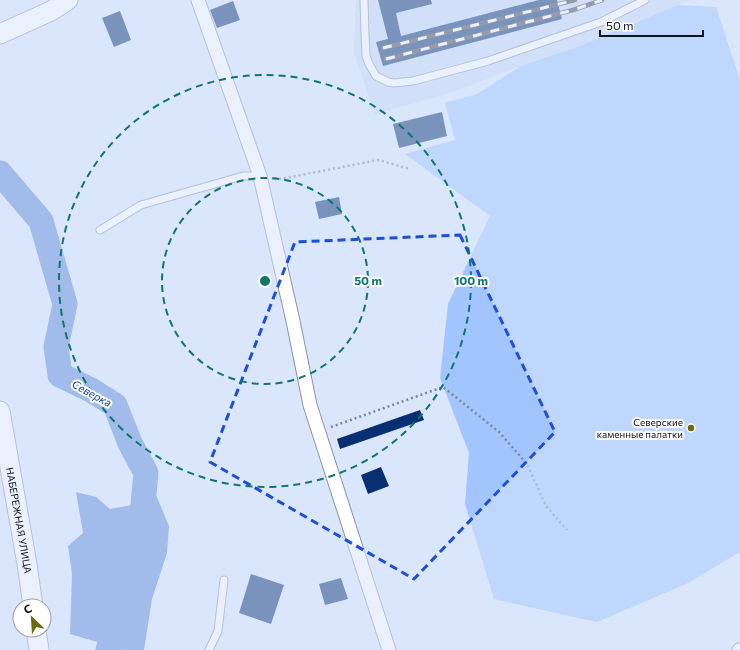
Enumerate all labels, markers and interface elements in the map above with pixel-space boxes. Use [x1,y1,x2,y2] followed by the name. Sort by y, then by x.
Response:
[600,12,703,38] scale bar
[606,18,634,32] text: 50 m
[354,273,382,287] text: 50 m
[454,273,488,287] text: 100 m
[258,274,272,288] centre of rings
[70,377,114,409] water label: Северка
[597,416,683,440] place label: Северские каменные палатки
[686,423,696,433] marker: Северские каменные палатки
[4,466,34,574] street label: НАБЕРЕЖНАЯ УЛИЦА
[12,598,52,638] north arrow
[21,601,34,616] text: С

